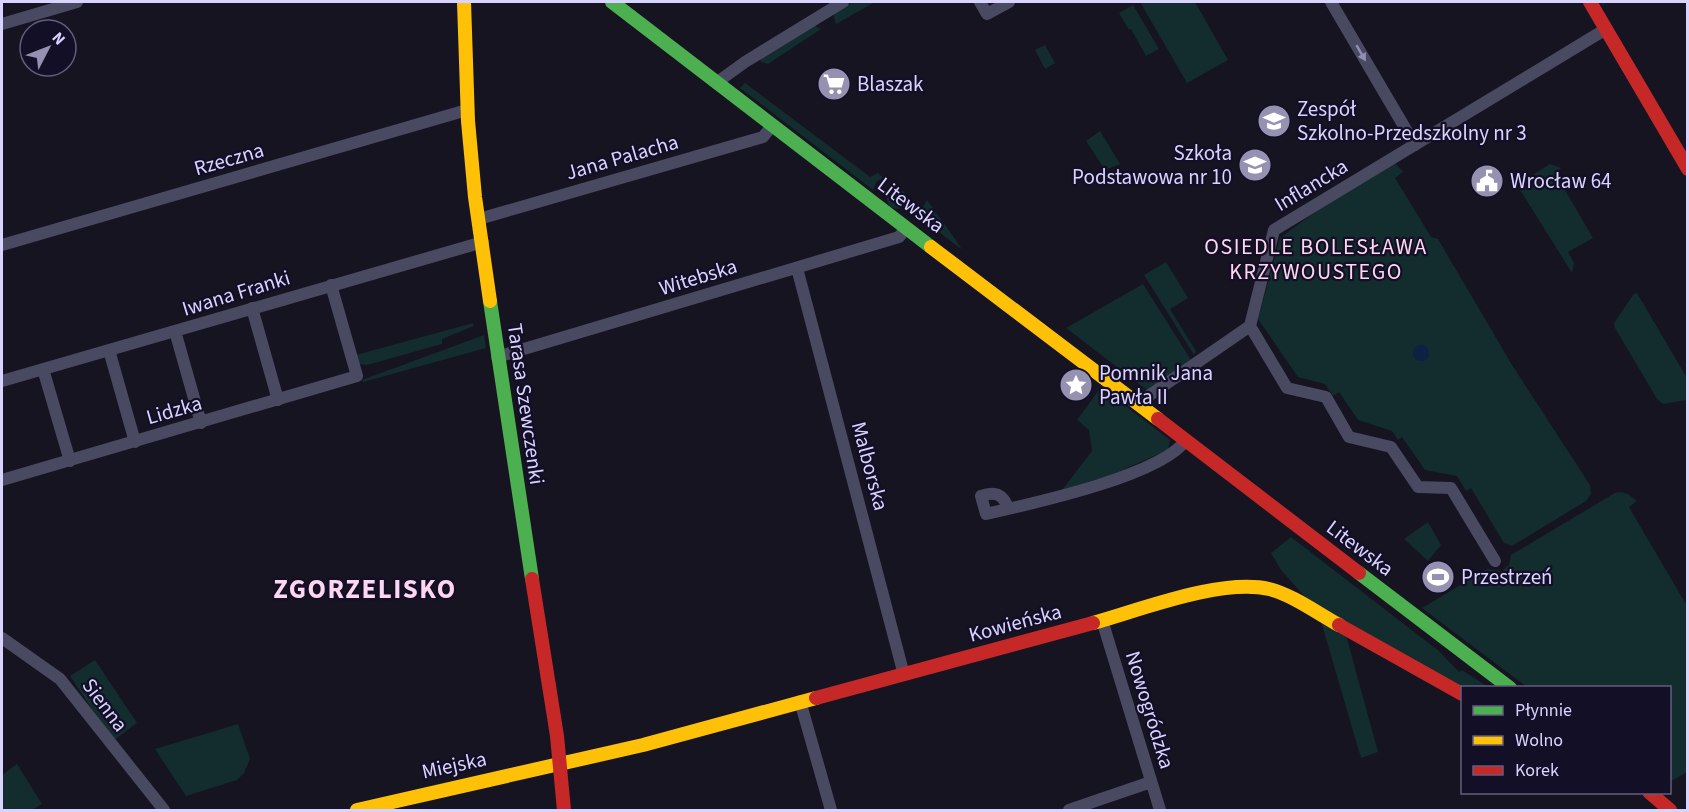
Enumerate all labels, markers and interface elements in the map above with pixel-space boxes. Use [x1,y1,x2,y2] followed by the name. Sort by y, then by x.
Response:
[18,18,78,78] north arrow
[47,27,70,50] text: N
[1356,45,1366,62] one-way arrow
[816,66,852,102] supermarket icon: Blaszak
[857,69,924,99] place label: Blaszak
[1297,94,1527,148] place label: Zespół Szkolno-Przedszkolny nr 3
[1256,103,1292,139] school or university icon: Zespół Szkolno-Przedszkolny nr 3
[562,127,682,187] street label: Jana Palacha
[191,135,267,183] street label: Rzeczna
[1072,138,1232,192] place label: Szkoła Podstawowa nr 10
[1237,147,1273,183] school or university icon: Szkoła Podstawowa nr 10
[1269,151,1353,219] street label: Inflancka
[1469,163,1505,199] public building icon: Wrocław 64
[1510,166,1612,196] place label: Wrocław 64
[871,170,951,240] street label: Litewska
[1204,231,1428,288] district label: OSIEDLE BOLESŁAWA KRZYWOUSTEGO
[655,251,741,303] street label: Witebska
[178,262,294,324] street label: Iwana Franki
[500,321,552,487] street label: Tarasa Szewczenki
[1099,358,1213,412] place label: Pomnik Jana Pawła II
[1058,367,1094,403] place icon: Pomnik Jana Pawła II
[143,388,205,432] street label: Lidzka
[844,418,896,514] street label: Malborska
[1320,513,1400,583] street label: Litewska
[1420,559,1456,595] sports icon: Przestrzeń
[1461,562,1553,592] place label: Przestrzeń
[273,570,457,609] district label: ZGORZELISKO
[965,596,1065,650] street label: Kowieńska
[1118,647,1182,773] street label: Nowogródzka
[75,672,135,738] street label: Sienna
[1461,686,1671,794] legend
[1515,698,1572,723] text: Płynnie
[1515,728,1563,753] text: Wolno
[419,744,489,786] street label: Miejska
[1515,758,1559,783] text: Korek

